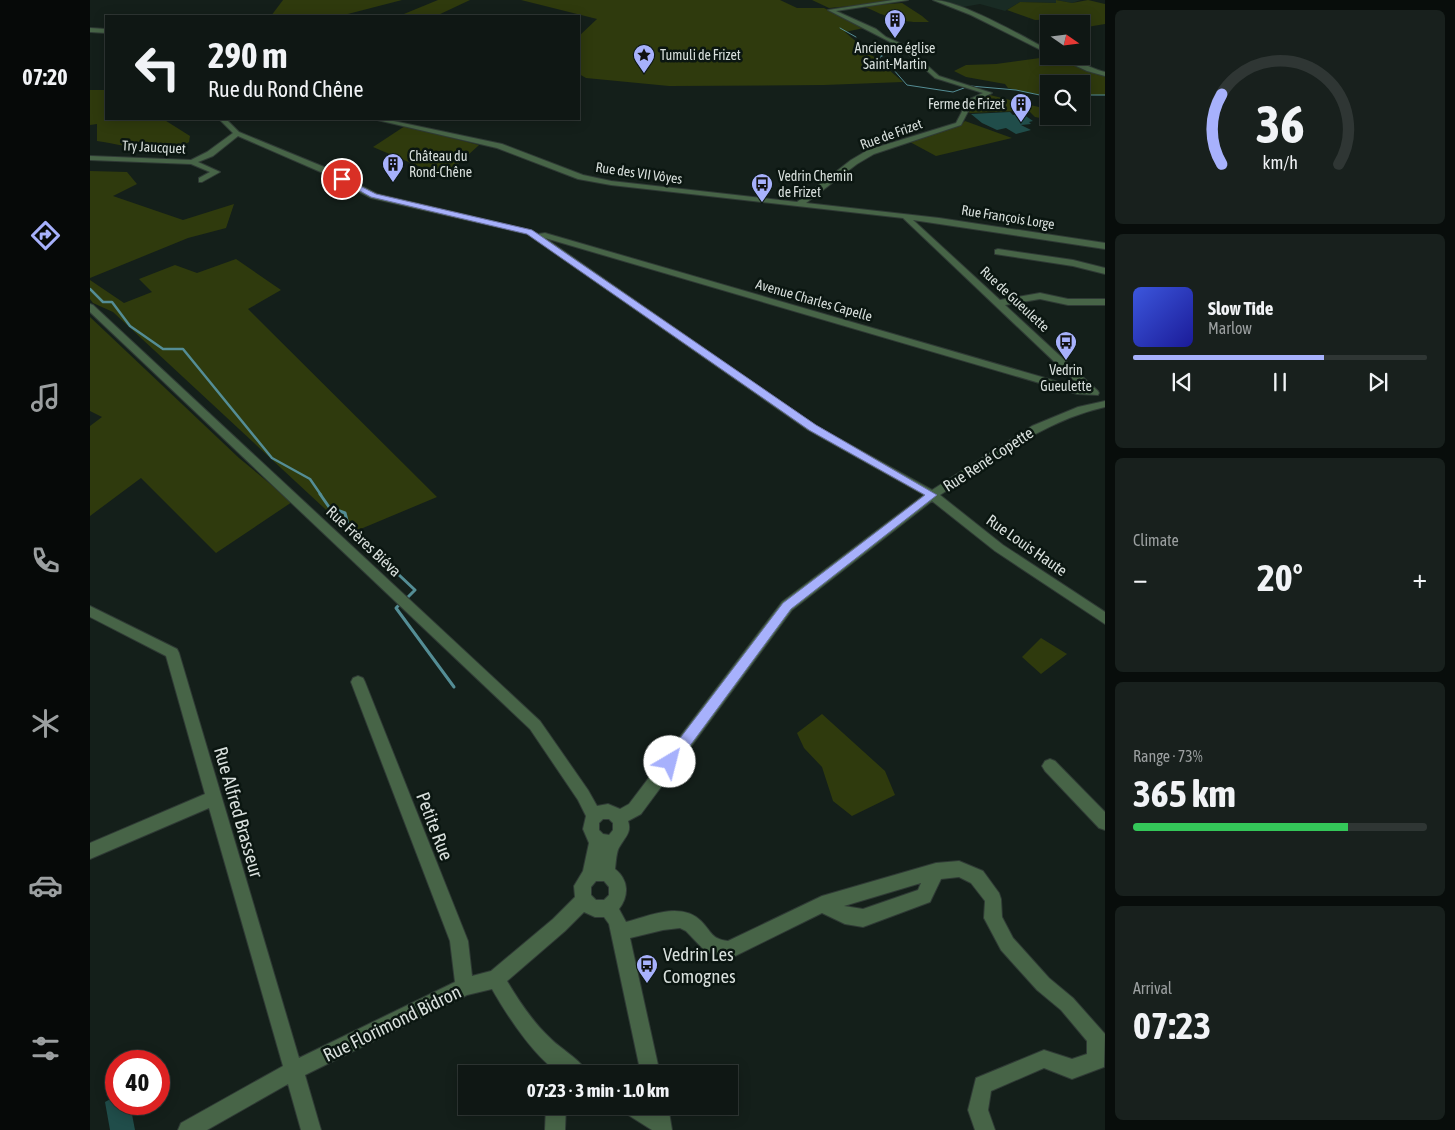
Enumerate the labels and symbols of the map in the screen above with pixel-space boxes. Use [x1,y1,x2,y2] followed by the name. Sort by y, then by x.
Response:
[883,8,907,39] building icon: Ancienne église Saint-Martin
[1040,15,1090,65] north arrow
[855,40,935,72] place label: Ancienne église Saint-Martin
[632,43,656,74] place icon: Tumuli de Frizet
[660,47,741,63] place label: Tumuli de Frizet
[1009,92,1033,123] building icon: Ferme de Frizet
[928,96,1005,112] place label: Ferme de Frizet
[858,115,924,153] street label: Rue de Frizet
[122,137,186,157] street label: Try Jaucquet
[409,148,472,180] place label: Château du Rond-Chêne
[381,152,405,183] building icon: Château du Rond-Chêne
[321,158,363,200] pin
[595,159,684,187] street label: Rue des VII Vôyes
[778,168,853,200] place label: Vedrin Chemin de Frizet
[750,172,774,203] bus stop icon: Vedrin Chemin de Frizet
[960,202,1056,232] street label: Rue François Lorge
[977,263,1053,335] street label: Rue de Gueulette
[754,276,874,324] street label: Avenue Charles Capelle
[1054,330,1078,361] bus stop icon: Vedrin Gueulette
[1040,362,1092,394] place label: Vedrin Gueulette
[940,423,1037,496] street label: Rue René Copette
[323,502,405,580] street label: Rue Frères Biéva
[983,511,1071,579] street label: Rue Louis Haute
[643,735,695,787] position arrow
[210,744,268,880] street label: Rue Alfred Brasseur
[412,789,458,863] street label: Petite Rue
[663,943,736,987] place label: Vedrin Les Comognes
[635,953,659,984] bus stop icon: Vedrin Les Comognes
[319,980,465,1066] street label: Rue Florimond Bidron
[105,1050,170,1115] speed limit sign: 40

